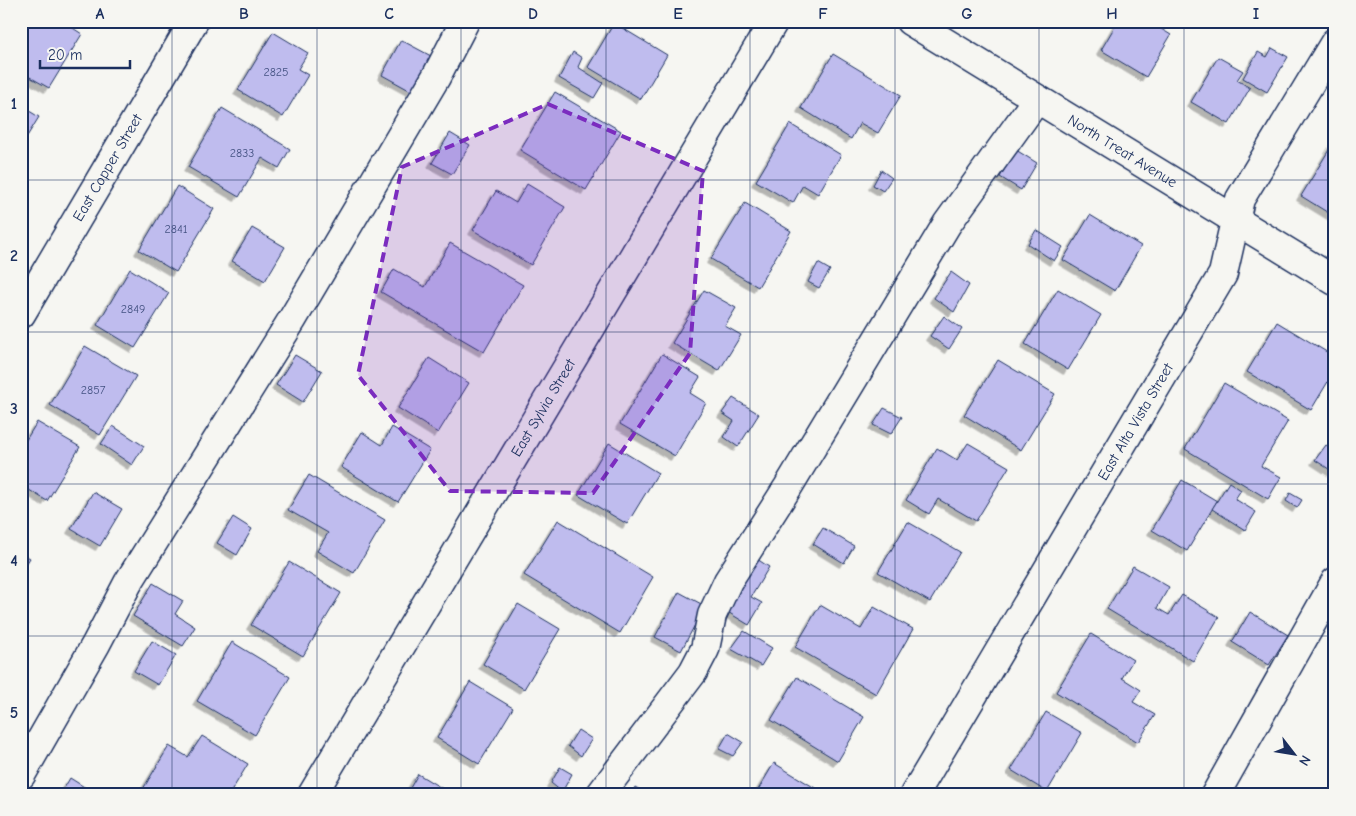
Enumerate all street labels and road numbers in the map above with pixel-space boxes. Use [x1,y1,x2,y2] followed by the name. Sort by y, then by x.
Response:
[69,110,146,225] street label: East Copper Street
[1064,111,1181,191] street label: North Treat Avenue
[507,355,580,460] street label: East Sylvia Street
[1094,359,1177,483] street label: East Alta Vista Street

